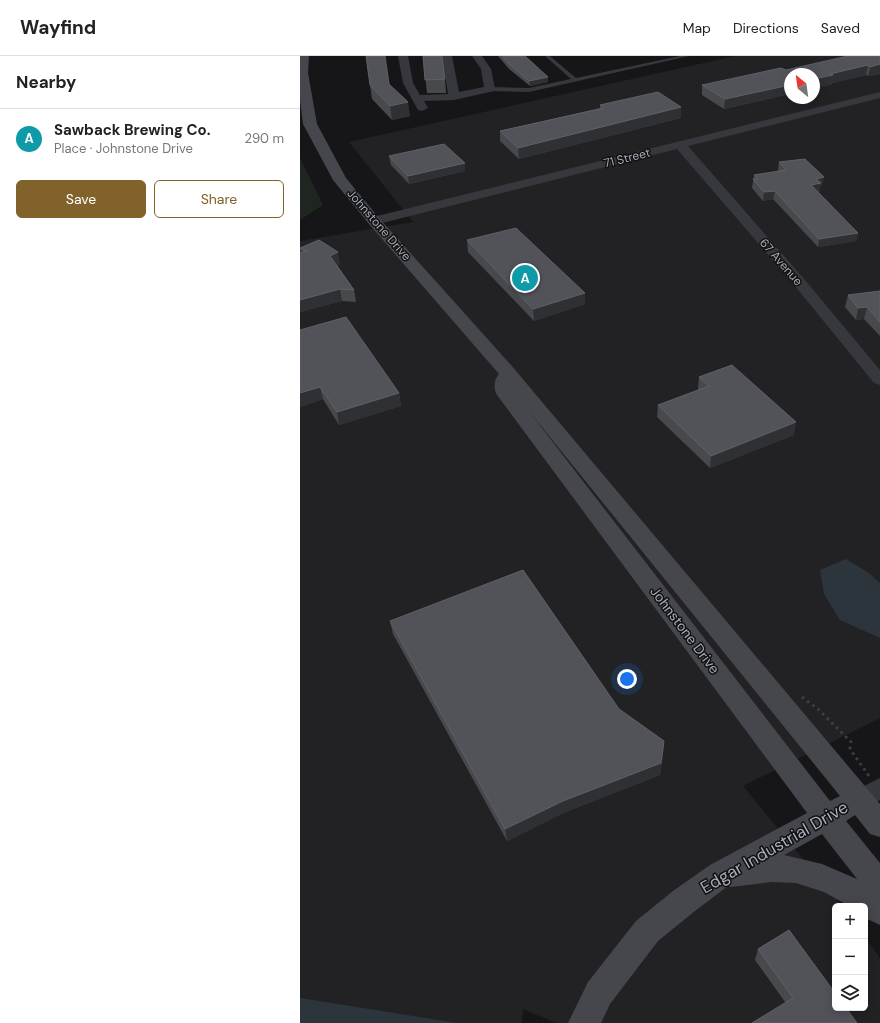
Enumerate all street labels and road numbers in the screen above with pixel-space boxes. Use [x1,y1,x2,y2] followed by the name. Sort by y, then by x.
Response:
[602,144,652,171] street label: 71 Street
[344,186,415,264] street label: Johnstone Drive
[756,235,806,289] street label: 67 Avenue
[646,583,724,677] street label: Johnstone Drive
[696,796,852,898] street label: Edgar Industrial Drive

